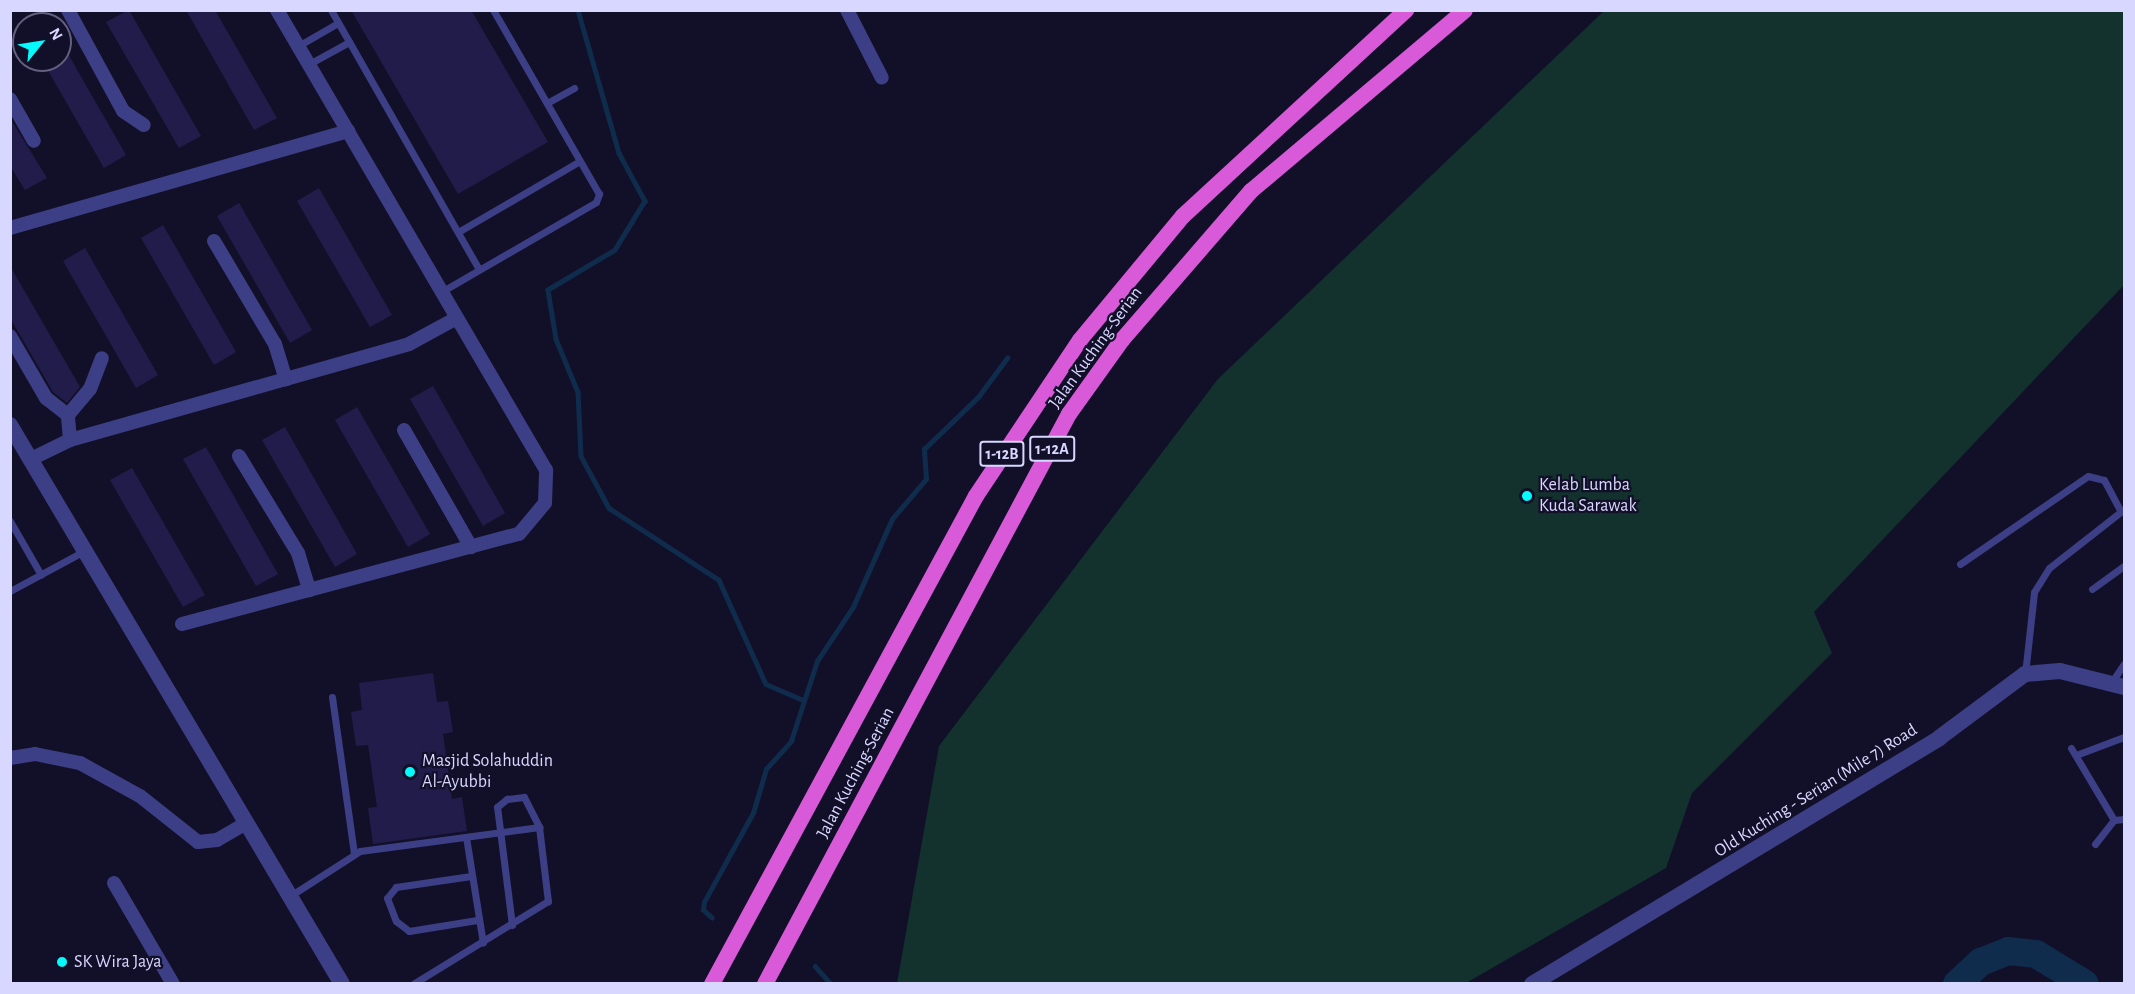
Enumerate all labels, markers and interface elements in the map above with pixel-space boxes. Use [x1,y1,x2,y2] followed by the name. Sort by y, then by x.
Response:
[12,12,72,72] north arrow
[46,25,66,43] text: N
[1045,283,1147,413] street label: Jalan Kuching-Serian
[1028,436,1076,462] road number: 1-12A
[978,441,1026,467] road number: 1-12B
[1539,475,1637,518] place label: Kelab Lumba Kuda Sarawak
[1520,489,1534,503] marker: Kelab Lumba Kuda Sarawak
[812,704,900,842] street label: Jalan Kuching-Serian
[1711,719,1921,863] street label: Old Kuching - Serian (Mile 7) Road
[422,751,553,794] place label: Masjid Solahuddin Al-Ayubbi
[403,765,417,779] marker: Masjid Solahuddin Al-Ayubbi
[74,951,162,973] place label: SK Wira Jaya
[55,955,69,969] marker: SK Wira Jaya

